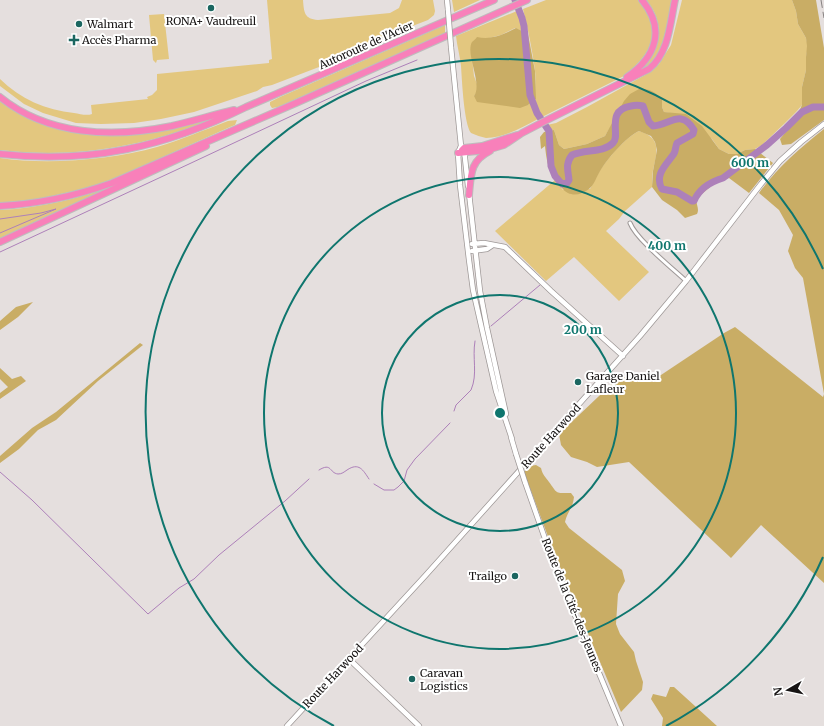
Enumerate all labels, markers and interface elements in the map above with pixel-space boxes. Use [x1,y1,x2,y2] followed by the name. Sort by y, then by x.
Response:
[206,3,216,13] marker: RONA+ Vaudreuil
[166,14,257,28] place label: RONA+ Vaudreuil
[86,17,134,31] place label: Walmart
[316,18,416,73] street label: Autoroute de l'Acier
[74,19,84,29] marker: Walmart
[81,33,156,47] place label: Accès Pharma
[69,35,79,45] marker: Accès Pharma
[731,155,769,170] text: 600 m
[648,238,686,253] text: 400 m
[564,322,602,337] text: 200 m
[586,369,660,396] place label: Garage Daniel Lafleur
[573,377,583,387] marker: Garage Daniel Lafleur
[518,400,584,471] street label: Route Harwood
[493,406,507,420] centre of rings
[539,536,605,674] street label: Route de la Cité-des-Jeunes
[469,569,508,583] place label: Trailgo
[510,571,520,581] marker: Trailgo
[300,641,366,711] street label: Route Harwood
[420,666,468,693] place label: Caravan Logistics
[768,670,808,710] north arrow
[407,674,417,684] marker: Caravan Logistics
[770,686,786,697] text: N

